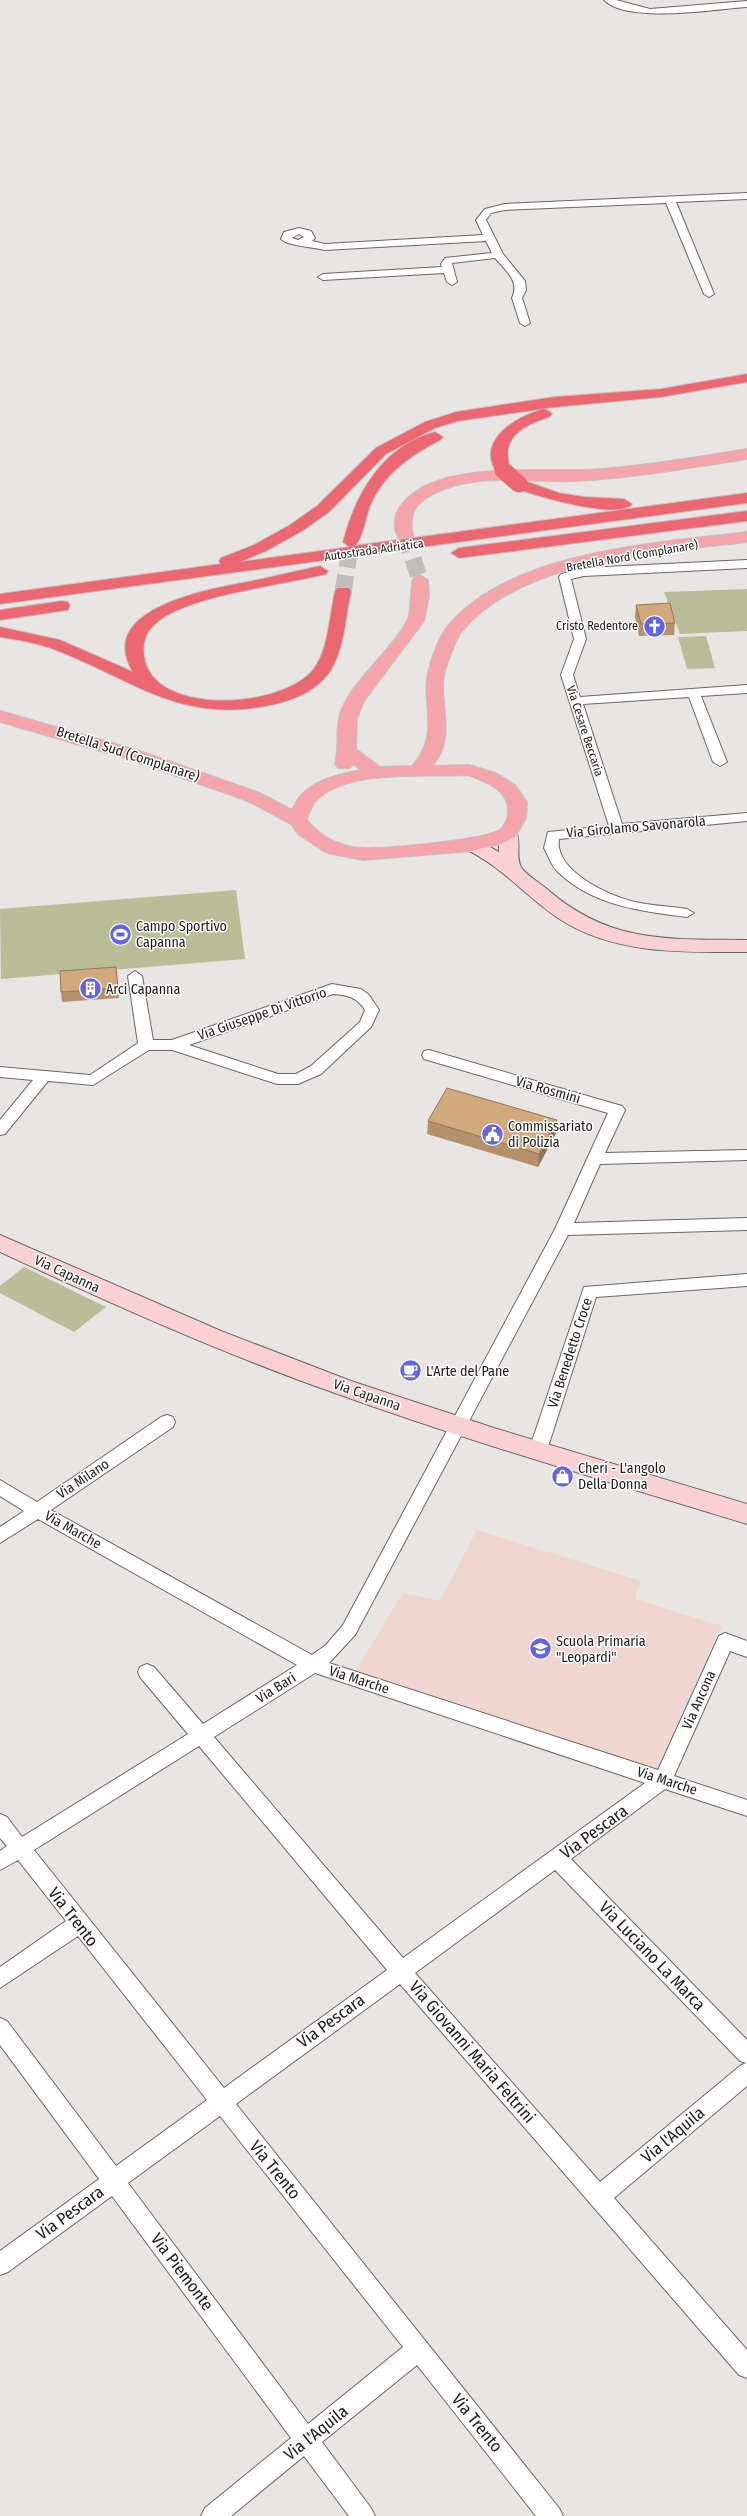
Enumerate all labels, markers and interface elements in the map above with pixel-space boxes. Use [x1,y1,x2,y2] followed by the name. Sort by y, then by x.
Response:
[323,536,425,564] street label: Autostrada Adriatica
[565,537,699,574] street label: Bretella Nord (Complanare)
[641,613,667,639] church icon: Cristo Redentore
[556,619,638,633] place label: Cristo Redentore
[564,684,606,778] street label: Via Cesare Beccaria
[54,723,202,785] street label: Bretella Sud (Complanare)
[566,812,707,842] street label: Via Girolamo Savonarola
[136,918,227,951] place label: Campo Sportivo Capanna
[108,921,134,947] sports icon: Campo Sportivo Capanna
[77,976,103,1002] building icon: Arci Capanna
[106,981,180,998] place label: Arci Capanna
[195,984,329,1044] street label: Via Giuseppe Di Vittorio
[514,1073,582,1107] street label: Via Rosmini
[508,1118,593,1151] place label: Commissariato di Polizia
[479,1121,505,1147] public building icon: Commissariato di Polizia
[31,1251,103,1297] street label: Via Capanna
[544,1296,596,1410] street label: Via Benedetto Croce
[398,1358,424,1384] cafe icon: L'Arte del Pane
[426,1363,509,1380] place label: L'Arte del Pane
[331,1375,403,1415] street label: Via Capanna
[54,1455,112,1503] street label: Via Milano
[578,1460,666,1493] place label: Cherí - L'angolo Della Donna
[550,1463,576,1489] shop icon: Cherí - L'angolo Della Donna
[42,1507,104,1553] street label: Via Marche
[556,1633,646,1666] place label: Scuola Primaria "Leopardi"
[527,1636,553,1662] school or university icon: Scuola Primaria "Leopardi"
[327,1662,391,1698] street label: Via Marche
[678,1668,720,1732] street label: Via Ancona
[253,1669,299,1707] street label: Via Bari
[635,1763,699,1799] street label: Via Marche
[556,1800,632,1864] street label: Via Pescara
[43,1883,103,1951] street label: Via Trento
[594,1897,710,2015] street label: Via Luciano La Marca
[404,1977,540,2127] street label: Via Giovanni Maria Feltrini
[293,1989,369,2053] street label: Via Pescara
[637,2102,709,2168] street label: Via l'Aquila
[245,2136,305,2204] street label: Via Trento
[32,2181,108,2245] street label: Via Pescara
[146,2229,218,2315] street label: Via Piemonte
[447,2389,507,2457] street label: Via Trento
[280,2401,352,2465] street label: Via l'Aquila

